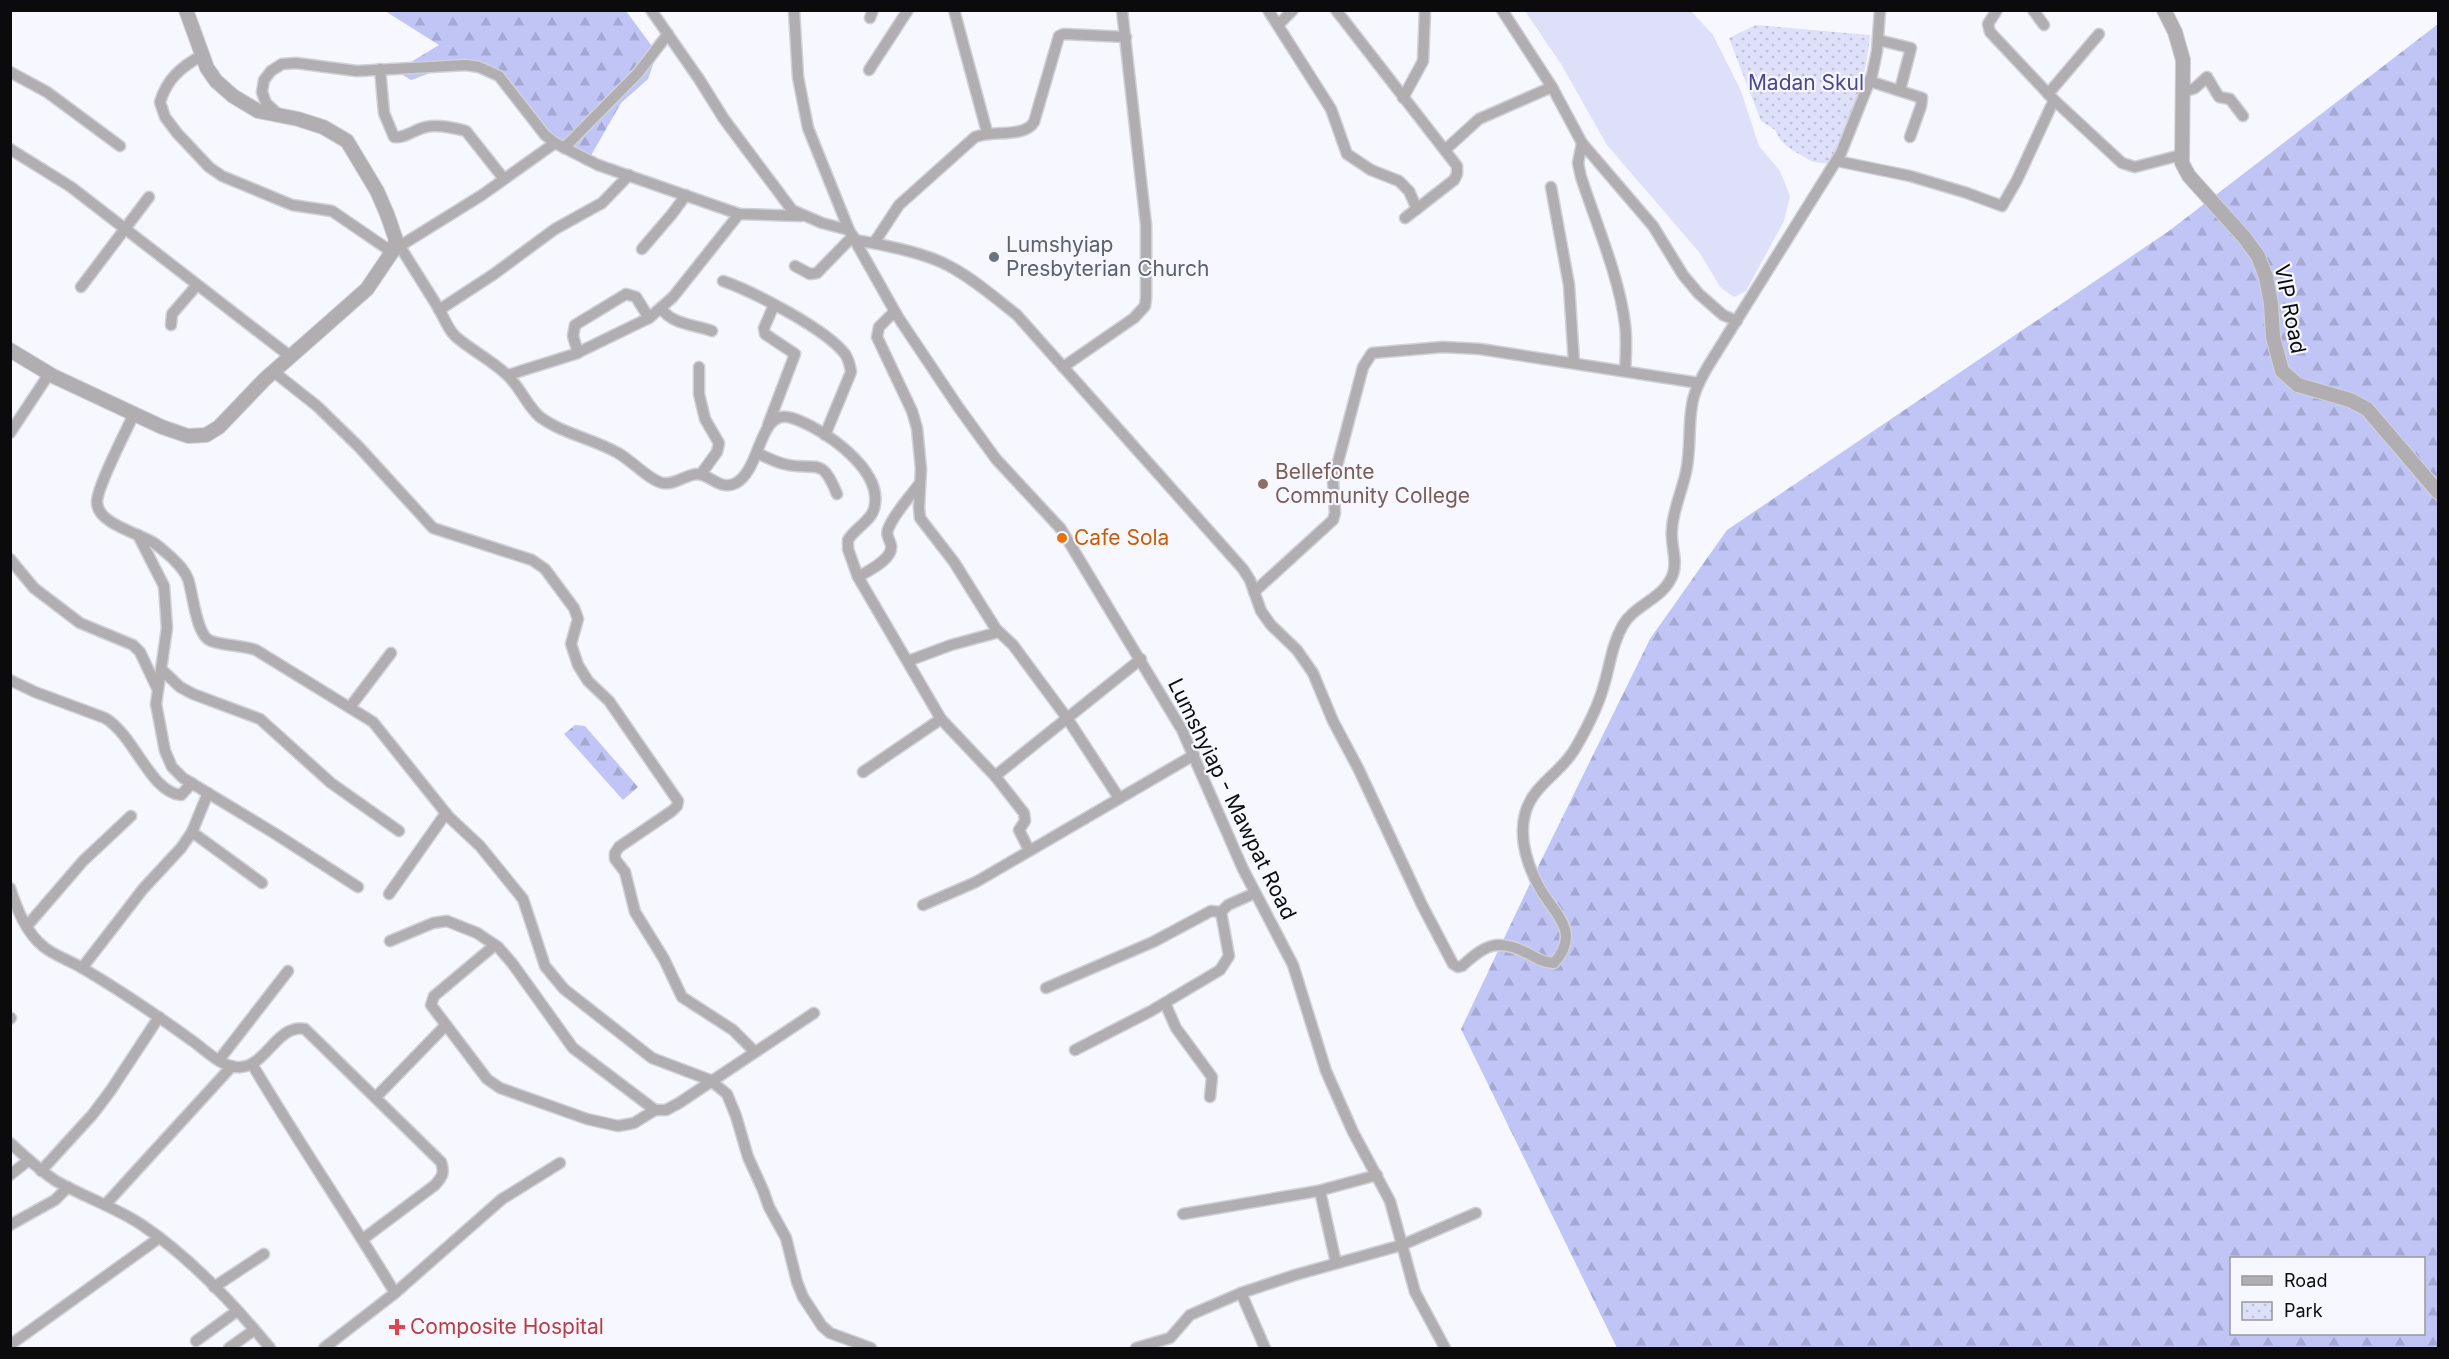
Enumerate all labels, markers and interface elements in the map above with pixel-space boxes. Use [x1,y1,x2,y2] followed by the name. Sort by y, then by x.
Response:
[1748,70,1864,95] park label: Madan Skul
[1006,232,1209,281] place label: Lumshyiap Presbyterian Church
[987,250,1001,264] marker: Lumshyiap Presbyterian Church
[2270,262,2311,356] street label: VIP Road
[1275,459,1470,508] place label: Bellefonte Community College
[1256,477,1270,491] marker: Bellefonte Community College
[1074,525,1169,550] place label: Cafe Sola
[1055,531,1069,545] marker: Cafe Sola
[1163,674,1302,923] street label: Lumshyiap - Mawpat Road
[2230,1257,2425,1335] legend
[2284,1270,2327,1291] text: Road
[2284,1300,2323,1321] text: Park
[410,1314,604,1339] place label: Composite Hospital
[388,1318,406,1336] marker: Composite Hospital

